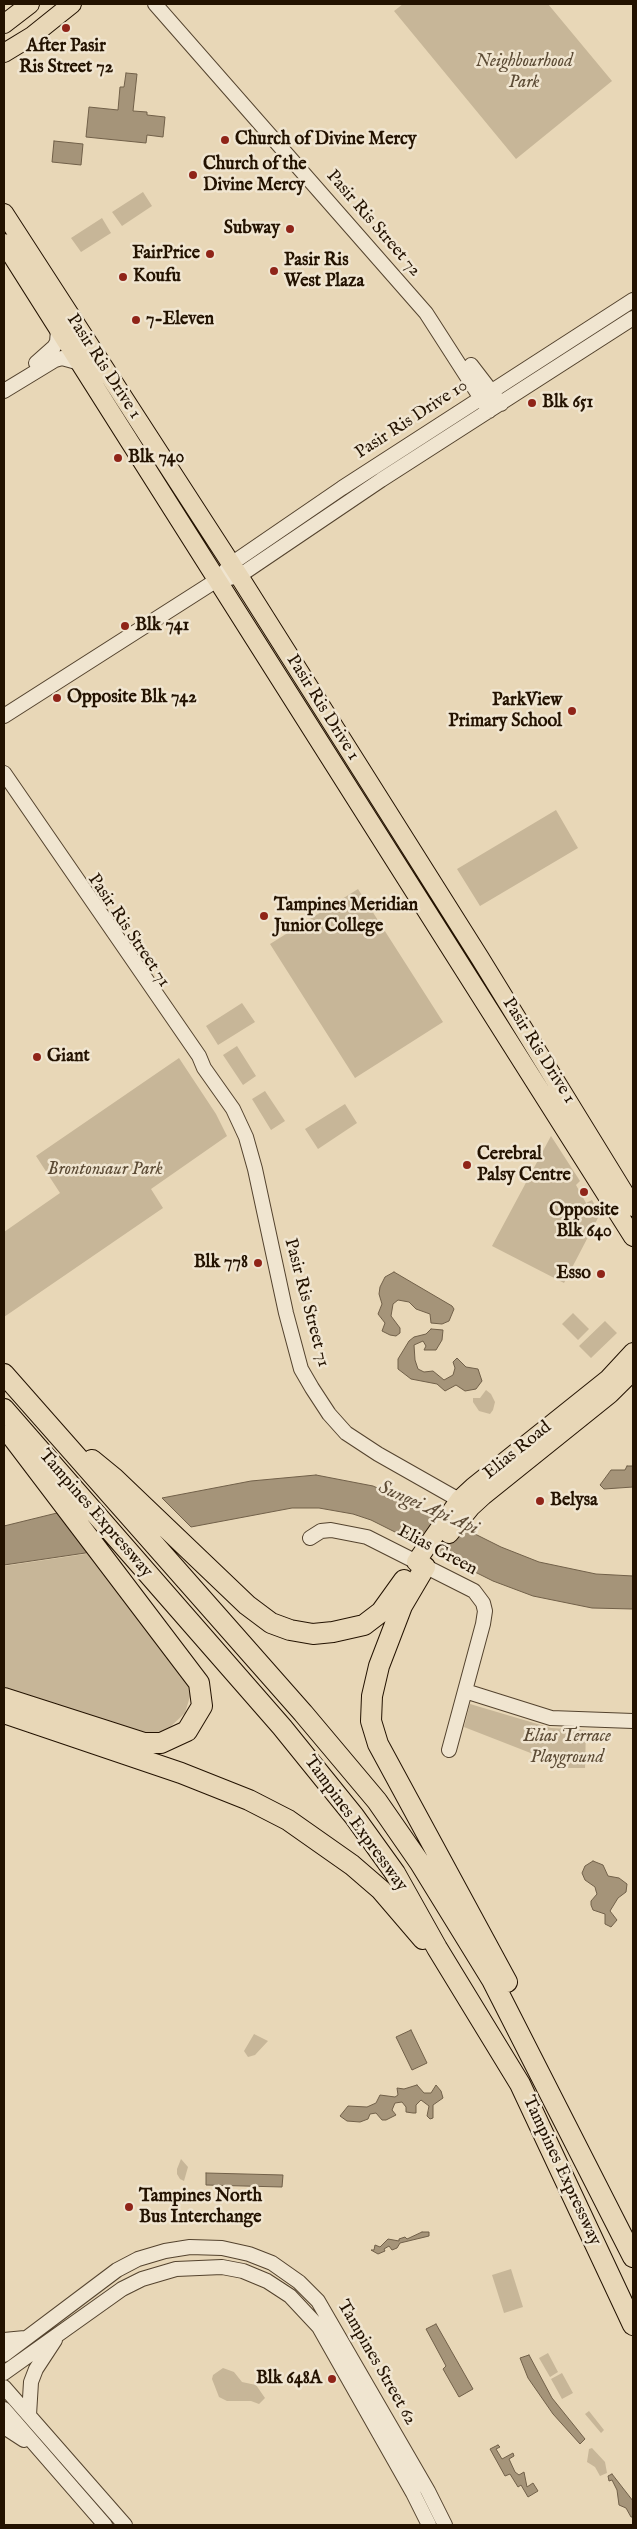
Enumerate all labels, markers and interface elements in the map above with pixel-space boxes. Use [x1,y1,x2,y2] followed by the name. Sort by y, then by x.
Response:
[60,22,72,34] marker: After Pasir Ris Street 72
[19,36,113,78] place label: After Pasir Ris Street 72
[475,51,573,94] park label: Neighbourhood Park
[235,129,417,151] place label: Church of Divine Mercy
[219,134,231,146] marker: Church of Divine Mercy
[203,154,307,196] place label: Church of the Divine Mercy
[321,166,425,282] street label: Pasir Ris Street 72
[187,169,199,181] marker: Church of the Divine Mercy
[224,218,280,240] place label: Subway
[284,223,296,235] marker: Subway
[132,243,200,265] place label: FairPrice
[204,248,216,260] marker: FairPrice
[284,250,364,292] place label: Pasir Ris West Plaza
[268,265,280,277] marker: Pasir Ris West Plaza
[133,266,181,288] place label: Koufu
[117,271,129,283] marker: Koufu
[146,309,214,331] place label: 7-Eleven
[61,310,145,424] street label: Pasir Ris Drive 1
[130,314,142,326] marker: 7-Eleven
[352,376,472,464] street label: Pasir Ris Drive 10
[542,392,593,414] place label: Blk 651
[526,397,538,409] marker: Blk 651
[128,447,184,469] place label: Blk 740
[112,452,124,464] marker: Blk 740
[135,615,189,637] place label: Blk 741
[119,620,131,632] marker: Blk 741
[281,651,363,765] street label: Pasir Ris Drive 1
[67,687,197,709] place label: Opposite Blk 742
[448,690,562,732] place label: ParkView Primary School
[51,692,63,704] marker: Opposite Blk 742
[566,705,578,717] marker: ParkView Primary School
[82,870,174,992] street label: Pasir Ris Street 71
[274,895,418,938] place label: Tampines Meridian Junior College
[258,910,270,922] marker: Tampines Meridian Junior College
[497,994,579,1108] street label: Pasir Ris Drive 1
[47,1046,90,1068] place label: Giant
[31,1051,43,1063] marker: Giant
[477,1144,571,1186] place label: Cerebral Palsy Centre
[47,1159,163,1181] park label: Brontonsaur Park
[461,1159,473,1171] marker: Cerebral Palsy Centre
[578,1186,590,1198] marker: Opposite Blk 640
[549,1200,619,1242] place label: Opposite Blk 640
[278,1236,334,1370] street label: Pasir Ris Street 71
[194,1252,248,1274] place label: Blk 778
[252,1257,264,1269] marker: Blk 778
[556,1263,591,1285] place label: Esso
[595,1268,607,1280] marker: Esso
[480,1417,556,1485] street label: Elias Road
[33,1445,157,1583] street label: Tampines Expressway
[374,1477,482,1541] water label: Sungei Api Api
[550,1490,598,1512] place label: Belysa
[534,1495,546,1507] marker: Belysa
[393,1521,481,1581] street label: Elias Green
[523,1726,611,1768] park label: Elias Terrace Playground
[298,1752,412,1896] street label: Tampines Expressway
[517,2093,605,2249] street label: Tampines Expressway
[139,2186,262,2228] place label: Tampines North Bus Interchange
[123,2201,135,2213] marker: Tampines North Bus Interchange
[331,2297,421,2429] street label: Tampines Street 62
[256,2368,322,2390] place label: Blk 648A
[326,2373,338,2385] marker: Blk 648A

